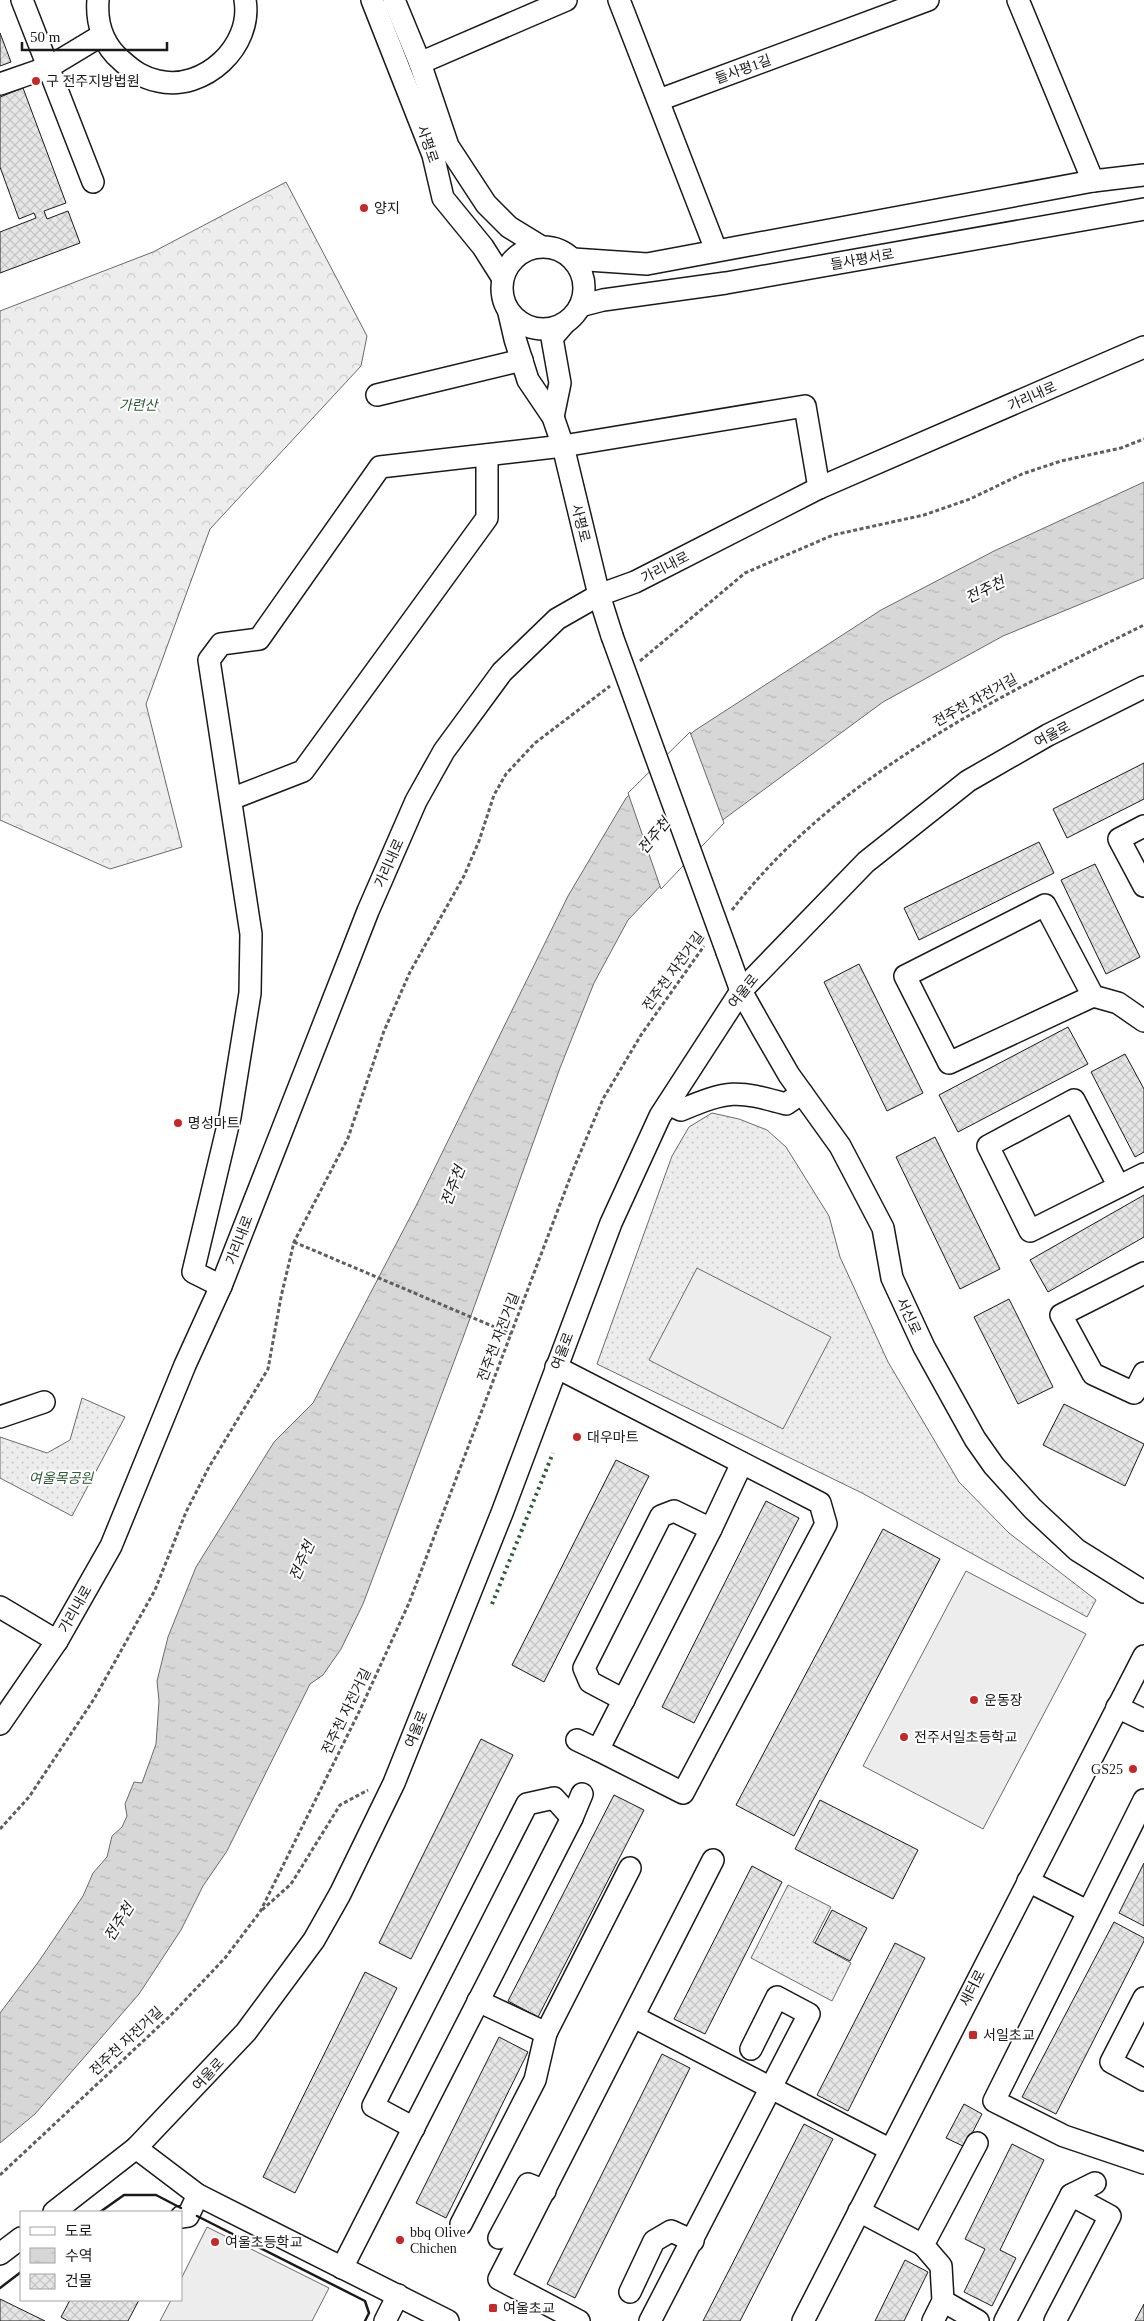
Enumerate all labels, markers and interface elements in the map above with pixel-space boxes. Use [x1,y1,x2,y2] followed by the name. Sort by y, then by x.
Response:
[22,20,168,52] scale bar
[30,29,61,45] text: 50 m
[713,52,773,87] street label: 들사평1길
[46,74,140,89] place label: 구 전주지방법원
[30,75,42,87] marker: 구 전주지방법원
[414,123,441,165] street label: 사평로
[374,201,400,216] place label: 양지
[358,202,370,214] marker: 양지
[829,246,895,272] street label: 들사평서로
[1006,379,1059,414] street label: 가리내로
[119,398,159,413] park label: 가련산
[569,503,592,544] street label: 사평로
[639,549,692,586] street label: 가리내로
[963,573,1009,606] water label: 전주천
[930,670,1020,730] street label: 전주천 자전거길
[1032,719,1073,750] street label: 여울로
[635,813,675,857] water label: 전주천
[372,837,407,890] street label: 가리내로
[639,928,707,1014] street label: 전주천 자전거길
[726,971,761,1011] street label: 여울로
[188,1116,240,1131] place label: 명성마트
[172,1117,184,1129] marker: 명성마트
[438,1162,469,1208] water label: 전주천
[223,1213,256,1267] street label: 가리내로
[474,1290,522,1384] street label: 전주천 자전거길
[894,1296,924,1337] street label: 서신로
[549,1330,576,1372] street label: 여울로
[587,1430,639,1445] place label: 대우마트
[571,1431,583,1443] marker: 대우마트
[29,1471,94,1486] park label: 여울목공원
[286,1537,319,1583] water label: 전주천
[56,1583,95,1635] street label: 가리내로
[318,1665,374,1757] street label: 전주천 자전거길
[984,1693,1023,1708] place label: 운동장
[968,1694,980,1706] marker: 운동장
[402,1708,431,1750] street label: 여울로
[914,1729,1017,1745] place label: 전주서일초등학교
[898,1731,910,1743] marker: 전주서일초등학교
[1091,1762,1123,1777] place label: GS25
[1127,1763,1139,1775] marker: GS25
[101,1898,138,1944] water label: 전주천
[957,1968,988,2009] street label: 새터로
[86,2003,166,2079] street label: 전주천 자전거길
[983,2028,1035,2043] place label: 서일초교
[967,2029,979,2041] marker: 서일초교
[190,2055,227,2094] street label: 여울로
[20,2211,182,2301] legend
[65,2223,93,2239] text: 도로
[410,2225,466,2256] place label: bbq Olive Chichen
[225,2234,302,2250] place label: 여울초등학교
[394,2234,406,2246] marker: bbq Olive Chichen
[209,2236,221,2248] marker: 여울초등학교
[65,2248,93,2264] text: 수역
[65,2273,93,2289] text: 건물
[503,2301,555,2316] place label: 여울초교
[487,2302,499,2314] marker: 여울초교

